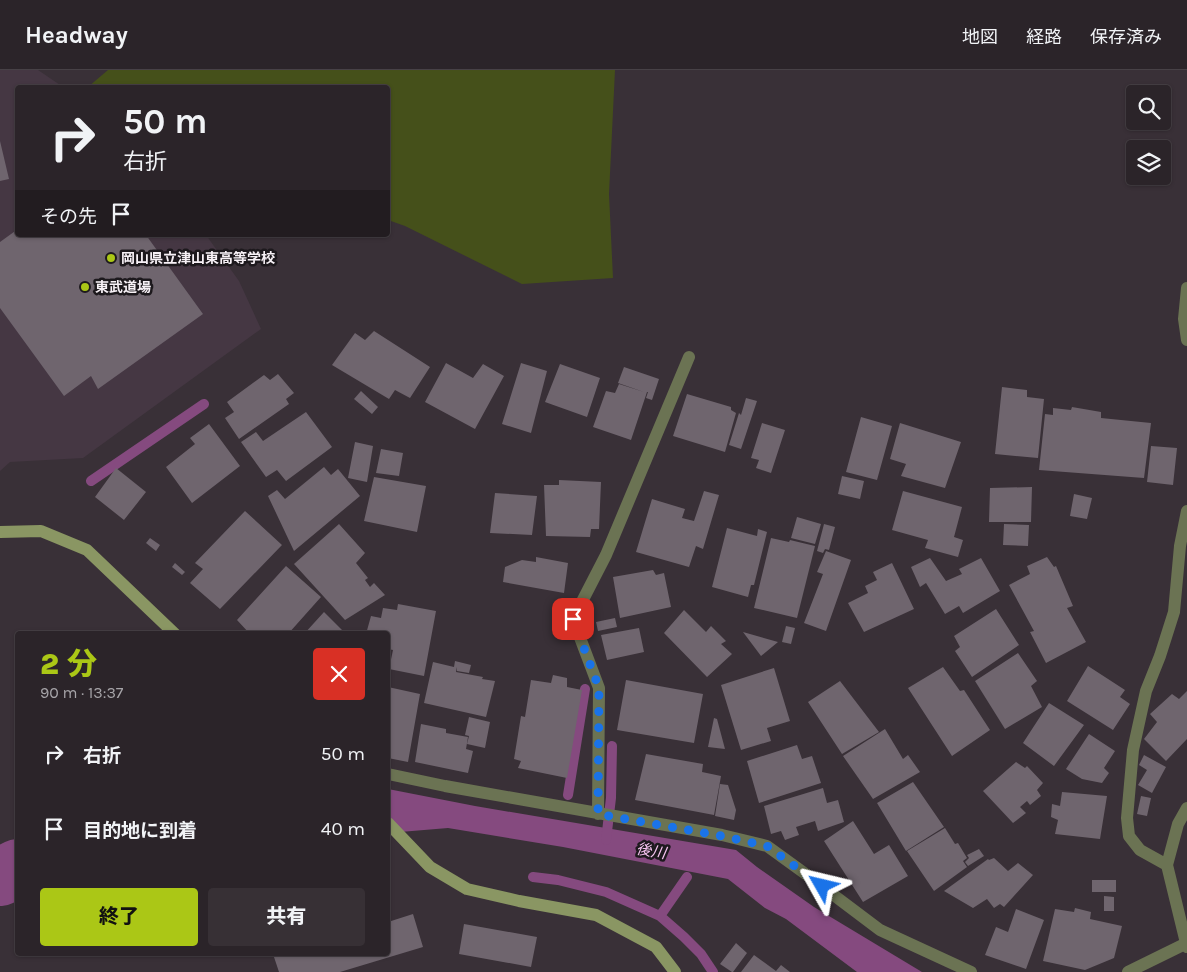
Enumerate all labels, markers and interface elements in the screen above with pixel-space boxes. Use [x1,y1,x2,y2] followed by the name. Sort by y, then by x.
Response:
[25,21,128,49] text: Headway
[962,26,998,48] text: 地図
[1026,26,1062,48] text: 経路
[1090,26,1162,48] text: 保存済み
[1126,85,1171,185] map controls
[1126,85,1171,130] button: search
[123,101,208,142] text: 50 m
[40,105,105,170] icon: right
[1126,140,1171,185] button: layers
[123,149,167,175] text: 右折
[107,200,135,228] icon: arrive
[40,206,97,228] text: その先
[121,250,275,267] place label: 岡山県立津山東高等学校
[105,252,117,264] marker: 岡山県立津山東高等学校
[95,279,151,296] place label: 東武道場
[79,281,91,293] marker: 東武道場
[552,598,594,640] pin
[559,605,587,633] icon: arrive
[40,646,97,682] text: 2 分
[313,648,365,700] button: close
[40,683,123,702] text: 90 m · 13:37
[40,740,68,768] icon: right
[321,743,365,765] text: 50 m
[83,745,121,767] text: 右折
[40,815,68,843] icon: arrive
[321,818,365,840] text: 40 m
[83,820,197,842] text: 目的地に到着
[635,840,669,863] water label: 後川
[795,859,847,911] position arrow
[40,888,198,946] button: 終了
[208,888,365,946] button: 共有

